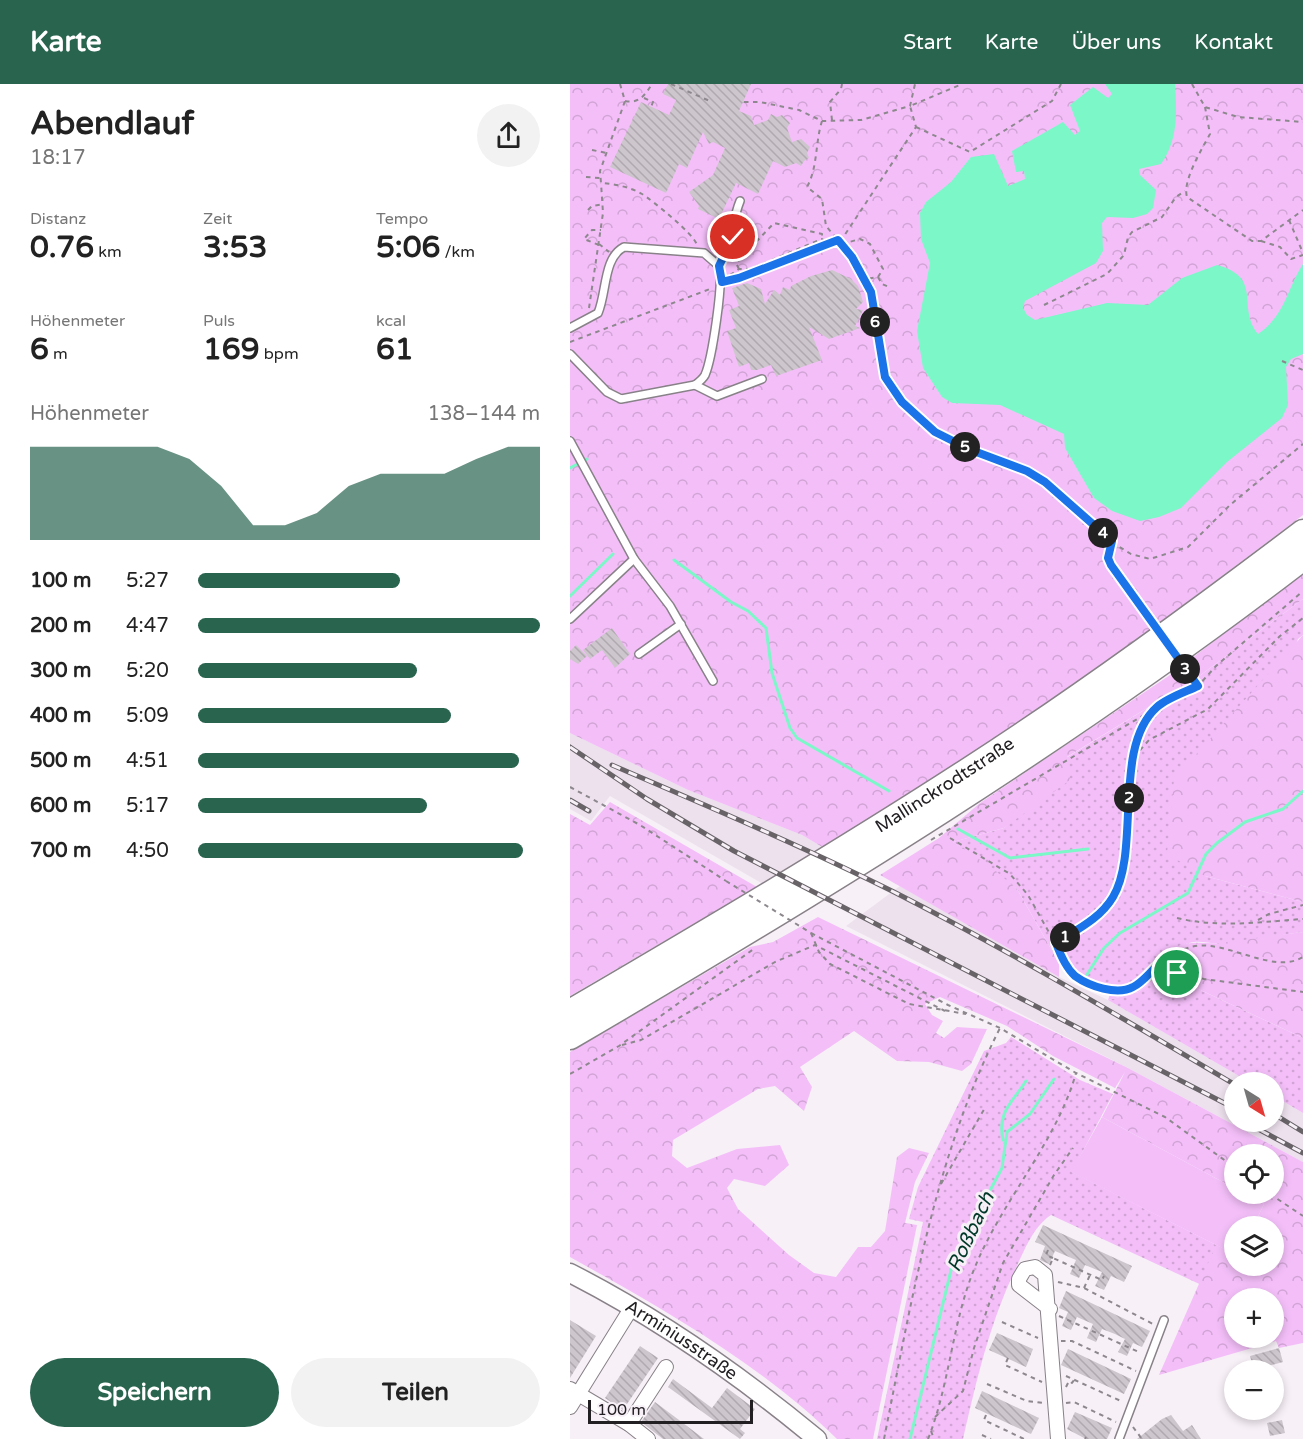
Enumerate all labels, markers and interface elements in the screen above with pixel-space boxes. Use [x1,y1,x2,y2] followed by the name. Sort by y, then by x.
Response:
[30,25,102,59] text: Karte
[903,30,952,55] text: Start
[985,30,1038,55] text: Karte
[1071,30,1161,55] text: Über uns
[1194,30,1273,55] text: Kontakt
[30,104,194,143] text: Abendlauf
[477,104,540,167] button: share
[30,146,85,170] text: 18:17
[30,209,86,229] text: Distanz
[203,209,232,229] text: Zeit
[376,209,428,229] text: Tempo
[707,211,758,262] pin
[716,220,749,253] icon: check
[30,229,94,266] text: 0.76
[203,229,267,266] text: 3:53
[376,229,440,266] text: 5:06
[94,242,122,262] text: km
[440,242,475,262] text: /km
[860,307,890,337] pin: 6
[30,311,125,331] text: Höhenmeter
[203,311,235,331] text: Puls
[376,311,406,331] text: kcal
[870,312,880,332] text: 6
[30,331,49,368] text: 6
[203,331,260,368] text: 169
[376,331,414,368] text: 61
[49,344,68,364] text: m
[260,344,299,364] text: bpm
[30,402,149,426] text: Höhenmeter
[427,402,540,426] text: 138–144 m
[950,432,980,462] pin: 5
[960,437,970,457] text: 5
[1088,518,1118,548] pin: 4
[1098,523,1108,543] text: 4
[30,569,91,593] text: 100 m
[126,569,169,593] text: 5:27
[30,614,91,638] text: 200 m
[126,614,169,638] text: 4:47
[1170,654,1200,684] pin: 3
[30,659,91,683] text: 300 m
[126,659,169,683] text: 5:20
[1180,659,1190,679] text: 3
[30,704,91,728] text: 400 m
[126,704,169,728] text: 5:09
[871,732,1018,838] street label: Mallinckrodtstraße
[30,749,91,773] text: 500 m
[126,749,169,773] text: 4:51
[1114,783,1144,813] pin: 2
[1124,788,1134,808] text: 2
[30,794,91,818] text: 600 m
[126,794,169,818] text: 5:17
[30,839,91,863] text: 700 m
[126,839,169,863] text: 4:50
[1050,922,1080,952] pin: 1
[1060,927,1070,947] text: 1
[1151,947,1202,998] pin
[1160,956,1193,989] icon: arrive
[1224,1072,1284,1132] north arrow
[1224,1072,1284,1420] map controls
[1224,1144,1284,1204] button: locate
[942,1188,1000,1276] water label: Roßbach
[1224,1216,1284,1276] button: layers
[1224,1288,1284,1348] button: +
[621,1295,742,1385] street label: Arminiusstraße
[30,1358,279,1427] button: Speichern
[291,1358,540,1427] button: Teilen
[1224,1360,1284,1420] button: −
[588,1397,753,1424] scale bar
[597,1400,646,1420] text: 100 m

